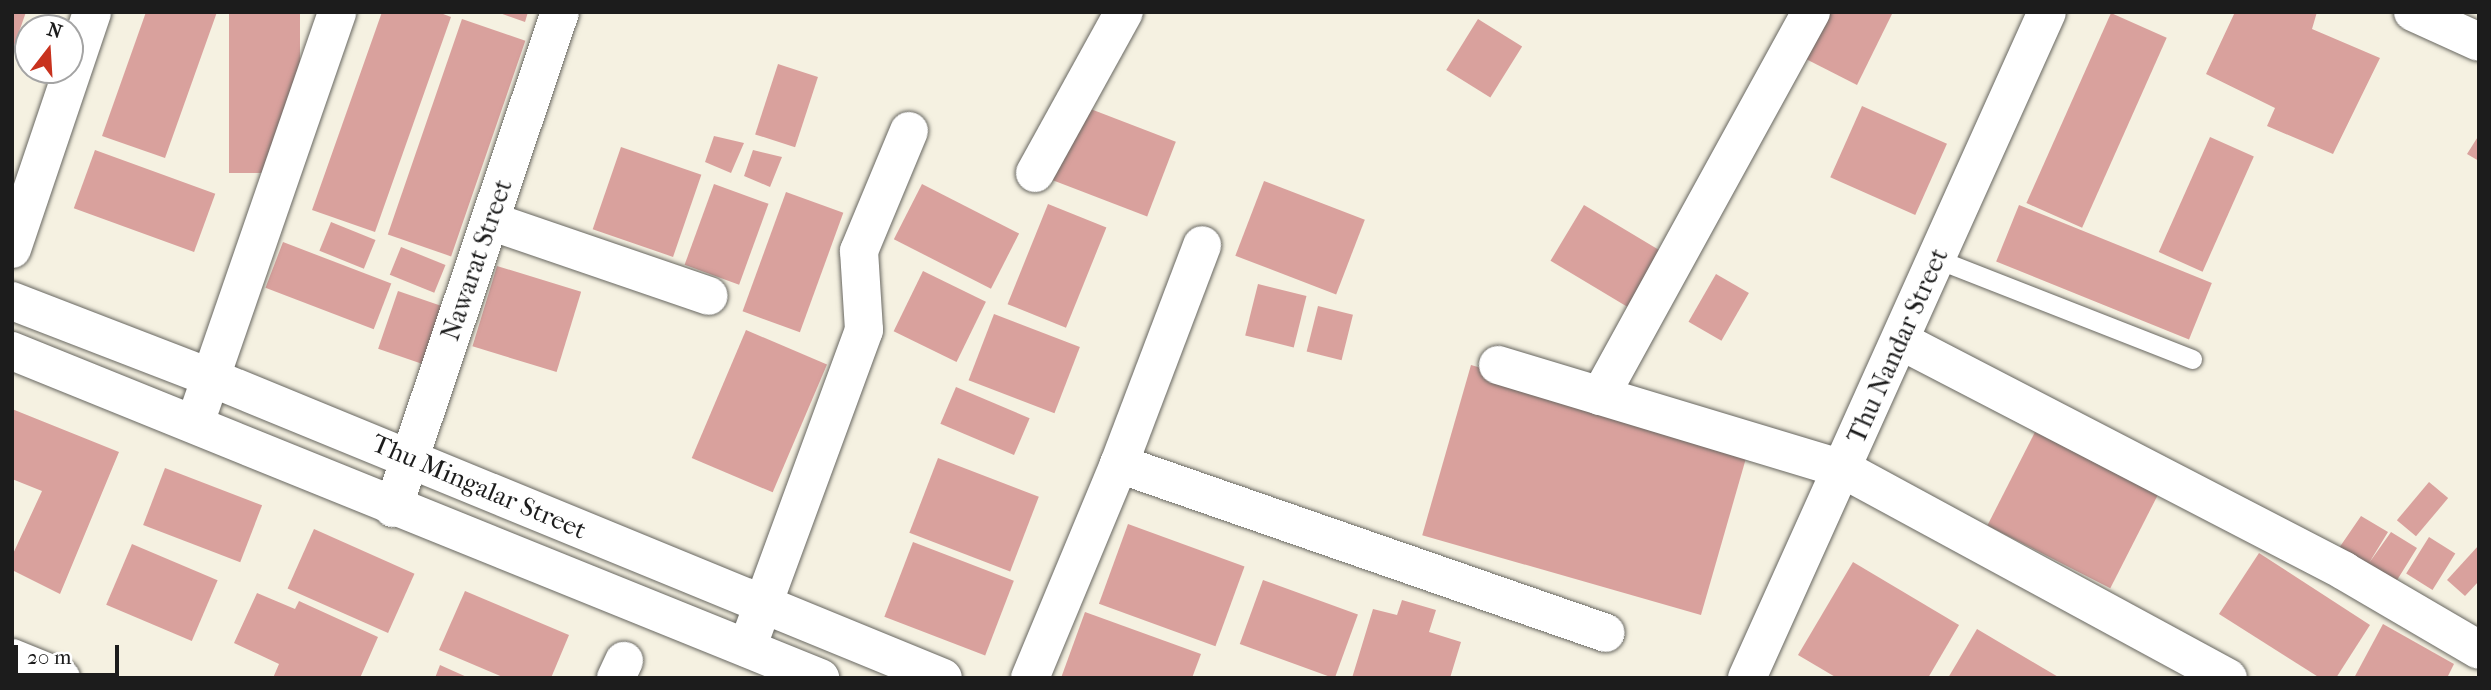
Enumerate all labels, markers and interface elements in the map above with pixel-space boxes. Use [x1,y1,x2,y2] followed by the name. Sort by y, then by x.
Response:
[14,14,84,84] north arrow
[44,18,65,43] text: N
[435,175,519,345] street label: Nawarat Street
[1841,244,1955,448] street label: Thu Nandar Street
[367,428,591,546] street label: Thu Mingalar Street
[18,630,122,674] scale bar
[27,645,71,669] text: 20 m

